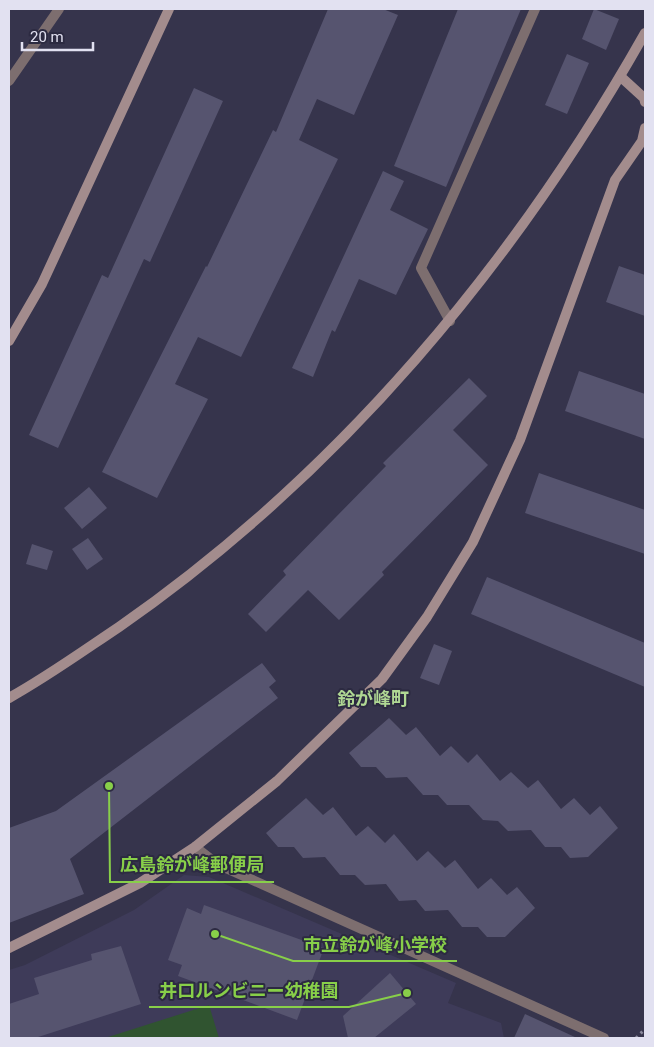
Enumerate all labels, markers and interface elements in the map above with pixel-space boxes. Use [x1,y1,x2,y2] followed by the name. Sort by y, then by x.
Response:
[22,20,94,52] scale bar
[30,28,64,46] text: 20 m
[337,688,409,709] district label: 鈴が峰町
[110,849,274,882] callout: 広島鈴が峰郵便局
[120,854,264,875] text: 広島鈴が峰郵便局
[293,928,457,961] callout: 市立鈴が峰小学校
[303,934,447,955] text: 市立鈴が峰小学校
[149,974,349,1007] callout: 井口ルンビニー幼稚園
[159,980,339,1001] text: 井口ルンビニー幼稚園

